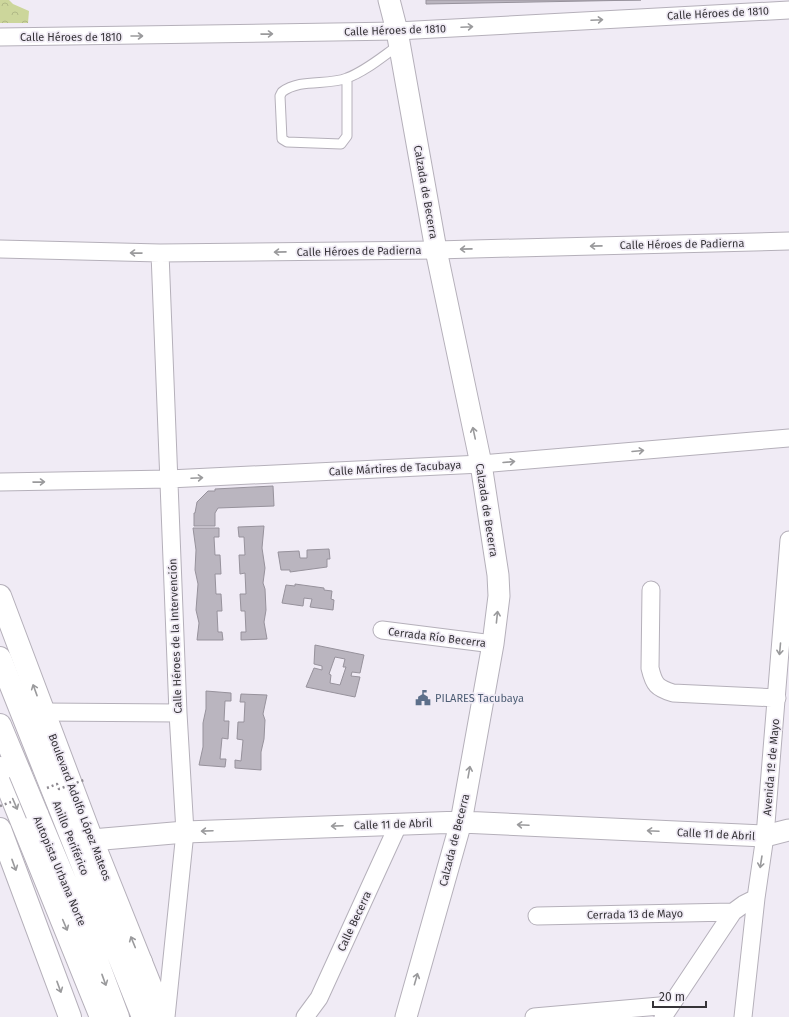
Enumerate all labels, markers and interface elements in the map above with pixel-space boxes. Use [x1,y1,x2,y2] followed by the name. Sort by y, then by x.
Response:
[667,4,769,23] street label: Calle Héroes de 1810
[590,16,603,24] one-way arrow
[344,22,446,39] street label: Calle Héroes de 1810
[460,24,473,31] one-way arrow
[260,30,273,38] one-way arrow
[20,31,122,44] street label: Calle Héroes de 1810
[130,32,143,40] one-way arrow
[411,144,440,240] street label: Calzada de Becerra
[620,237,744,252] street label: Calle Héroes de Padierna
[590,242,603,250] one-way arrow
[297,244,421,259] street label: Calle Héroes de Padierna
[460,245,473,253] one-way arrow
[274,248,287,256] one-way arrow
[130,249,143,256] one-way arrow
[470,427,478,440] one-way arrow
[631,447,644,454] one-way arrow
[502,458,515,466] one-way arrow
[328,459,462,478] street label: Calle Mártires de Tacubaya
[473,462,500,558] street label: Calzada de Becerra
[190,474,203,481] one-way arrow
[32,478,45,486] one-way arrow
[166,558,185,714] street label: Calle Héroes de la Intervención
[493,611,500,624] one-way arrow
[387,625,487,650] street label: Cerrada Río Becerra
[777,642,784,655] one-way arrow
[31,685,39,697] one-way arrow
[414,689,432,707] public building icon: PILARES Tacubaya
[435,692,524,705] place label: PILARES Tacubaya
[761,718,782,816] street label: Avenida 1º de Mayo
[45,732,114,883] street label: Boulevard Adolfo López Mateos
[466,766,474,779] one-way arrow
[437,793,472,888] street label: Calzada de Becerra
[12,798,19,810] one-way arrow
[50,799,91,877] street label: Anillo Periférico
[31,814,89,928] street label: Autopista Urbana Norte
[354,817,432,832] street label: Calle 11 de Abril
[517,821,530,829] one-way arrow
[331,822,344,830] one-way arrow
[676,826,755,843] street label: Calle 11 de Abril
[647,827,660,834] one-way arrow
[201,828,214,835] one-way arrow
[757,855,765,868] one-way arrow
[11,859,19,871] one-way arrow
[335,889,374,953] street label: Calle Becerra
[587,907,683,922] street label: Cerrada 13 de Mayo
[62,918,69,930] one-way arrow
[129,936,136,948] one-way arrow
[413,973,420,986] one-way arrow
[100,974,108,986] one-way arrow
[56,981,64,993] one-way arrow
[653,983,706,1009] scale bar
[659,990,685,1004] text: 20 m

